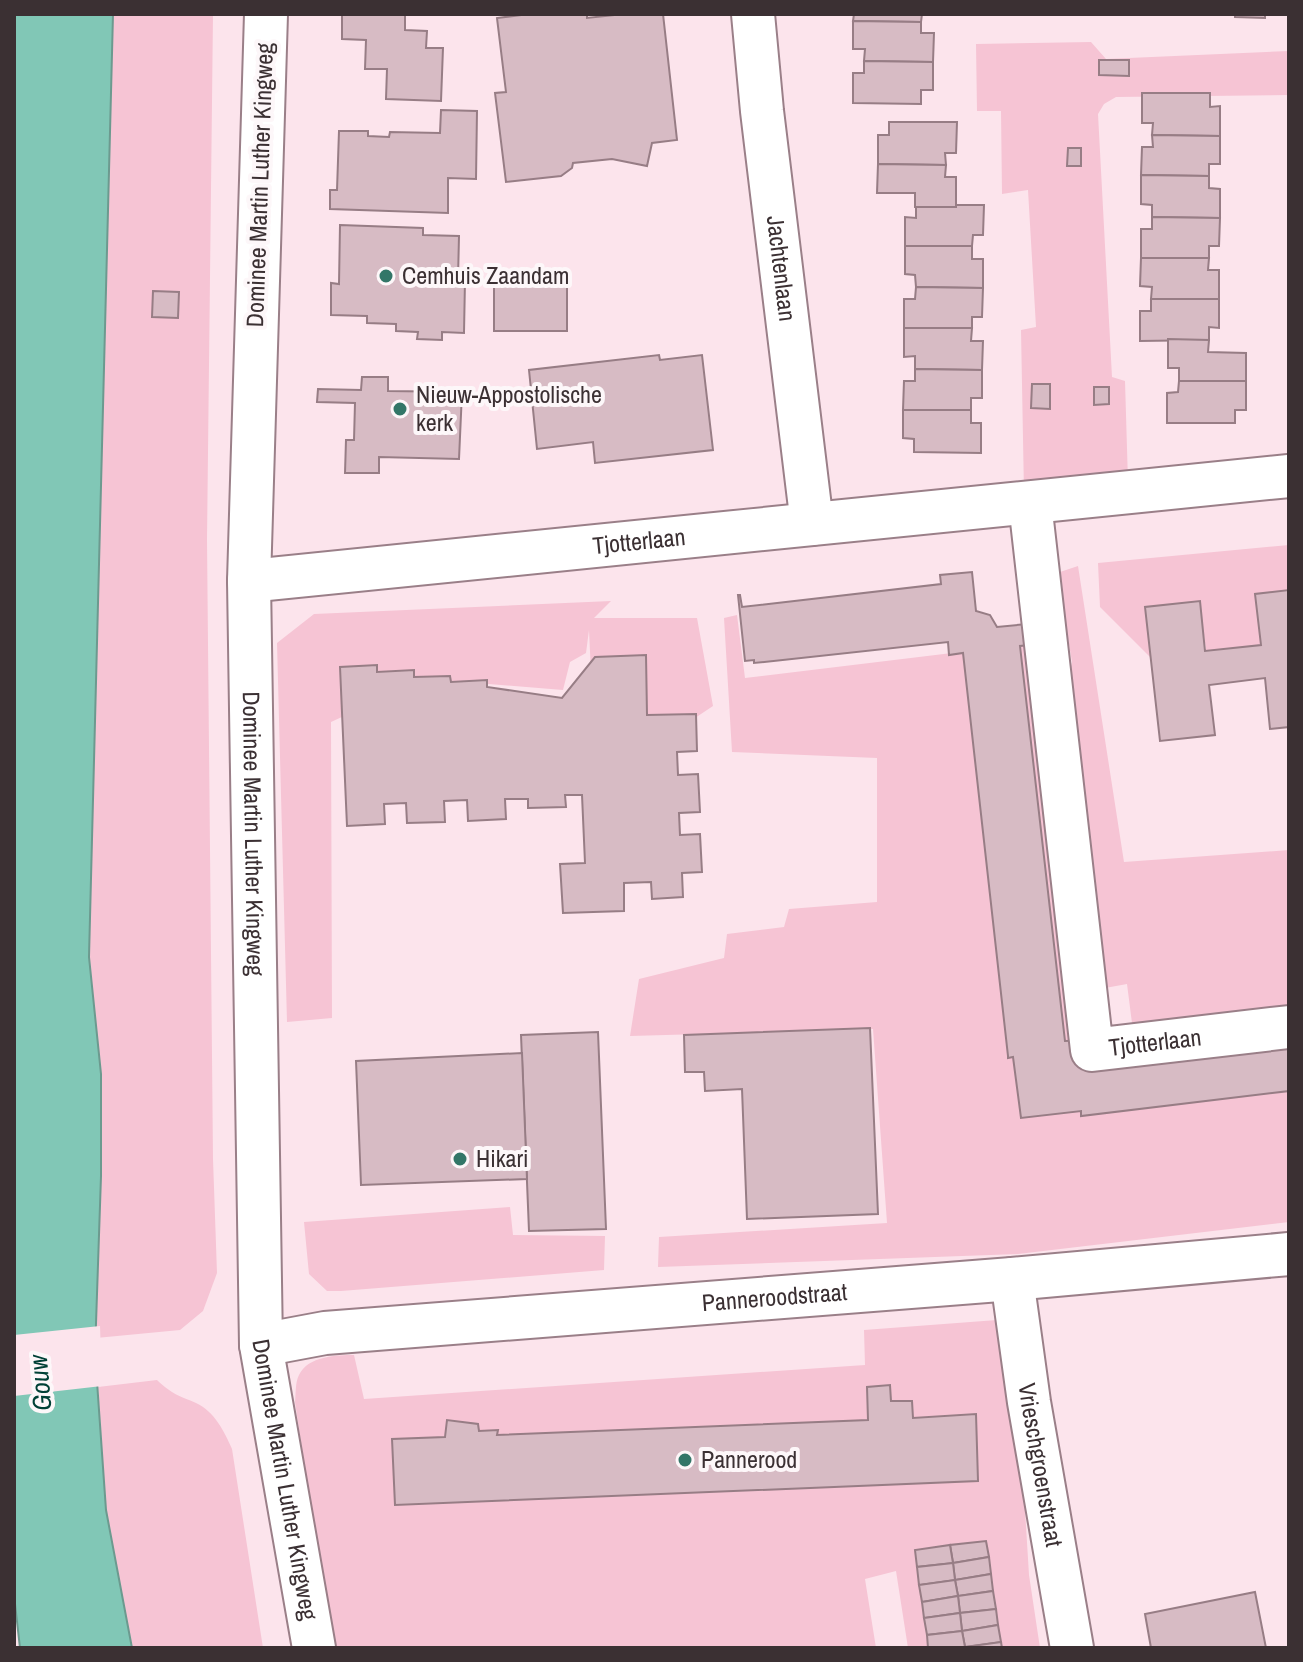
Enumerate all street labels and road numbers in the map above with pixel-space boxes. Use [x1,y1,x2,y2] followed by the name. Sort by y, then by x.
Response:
[238,42,280,328] street label: Dominee Martin Luther Kingweg
[760,214,804,323] street label: Jachtenlaan
[591,520,687,561] street label: Tjotterlaan
[236,691,272,976] street label: Dominee Martin Luther Kingweg
[1107,1020,1203,1063] street label: Tjotterlaan
[701,1275,849,1318] street label: Panneroodstraat
[245,1336,326,1622] street label: Dominee Martin Luther Kingweg
[1012,1381,1071,1550] street label: Vrieschgroenstraat

